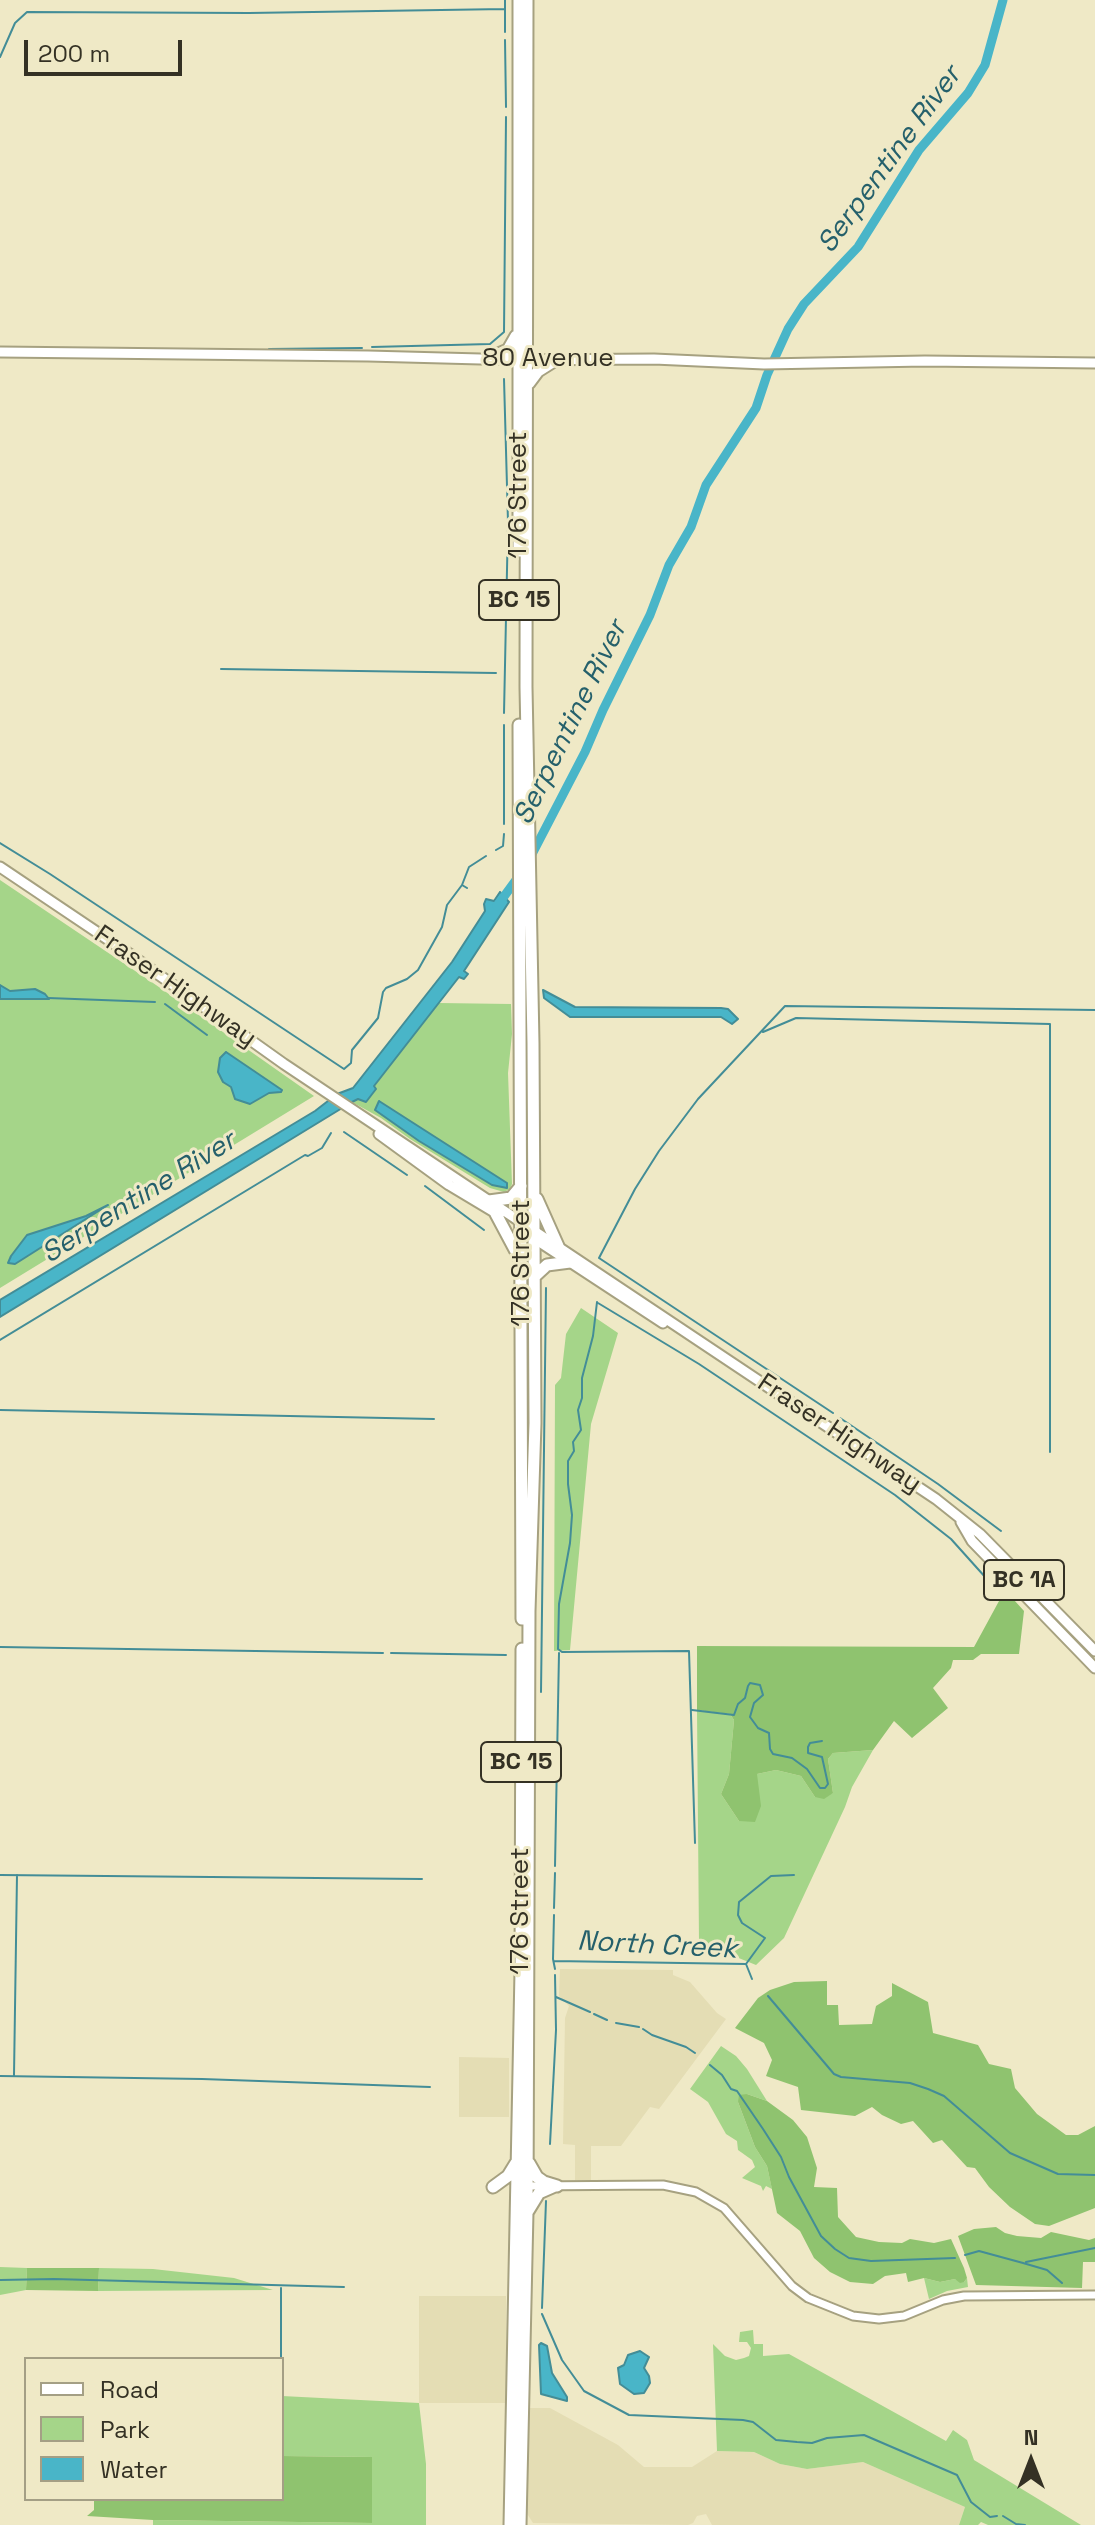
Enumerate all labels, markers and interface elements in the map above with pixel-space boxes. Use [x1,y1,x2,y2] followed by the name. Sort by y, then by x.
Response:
[28,24,186,74] scale bar
[38,38,110,69] text: 200 m
[811,60,969,260] water label: Serpentine River
[482,343,614,375] street label: 80 Avenue
[503,431,535,559] street label: 176 Street
[479,580,559,620] road number: BC 15
[507,616,635,830] water label: Serpentine River
[88,919,262,1055] street label: Fraser Highway
[36,1125,242,1271] water label: Serpentine River
[506,1199,538,1327] street label: 176 Street
[751,1368,927,1500] street label: Fraser Highway
[984,1560,1064,1600] road number: BC 1A
[481,1742,561,1782] road number: BC 15
[505,1847,537,1975] street label: 176 Street
[576,1925,738,1967] water label: North Creek
[24,2357,284,2501] legend
[100,2374,159,2405] text: Road
[100,2414,150,2445] text: Park
[991,2421,1071,2501] north arrow
[1024,2423,1038,2451] text: N
[100,2454,168,2485] text: Water

